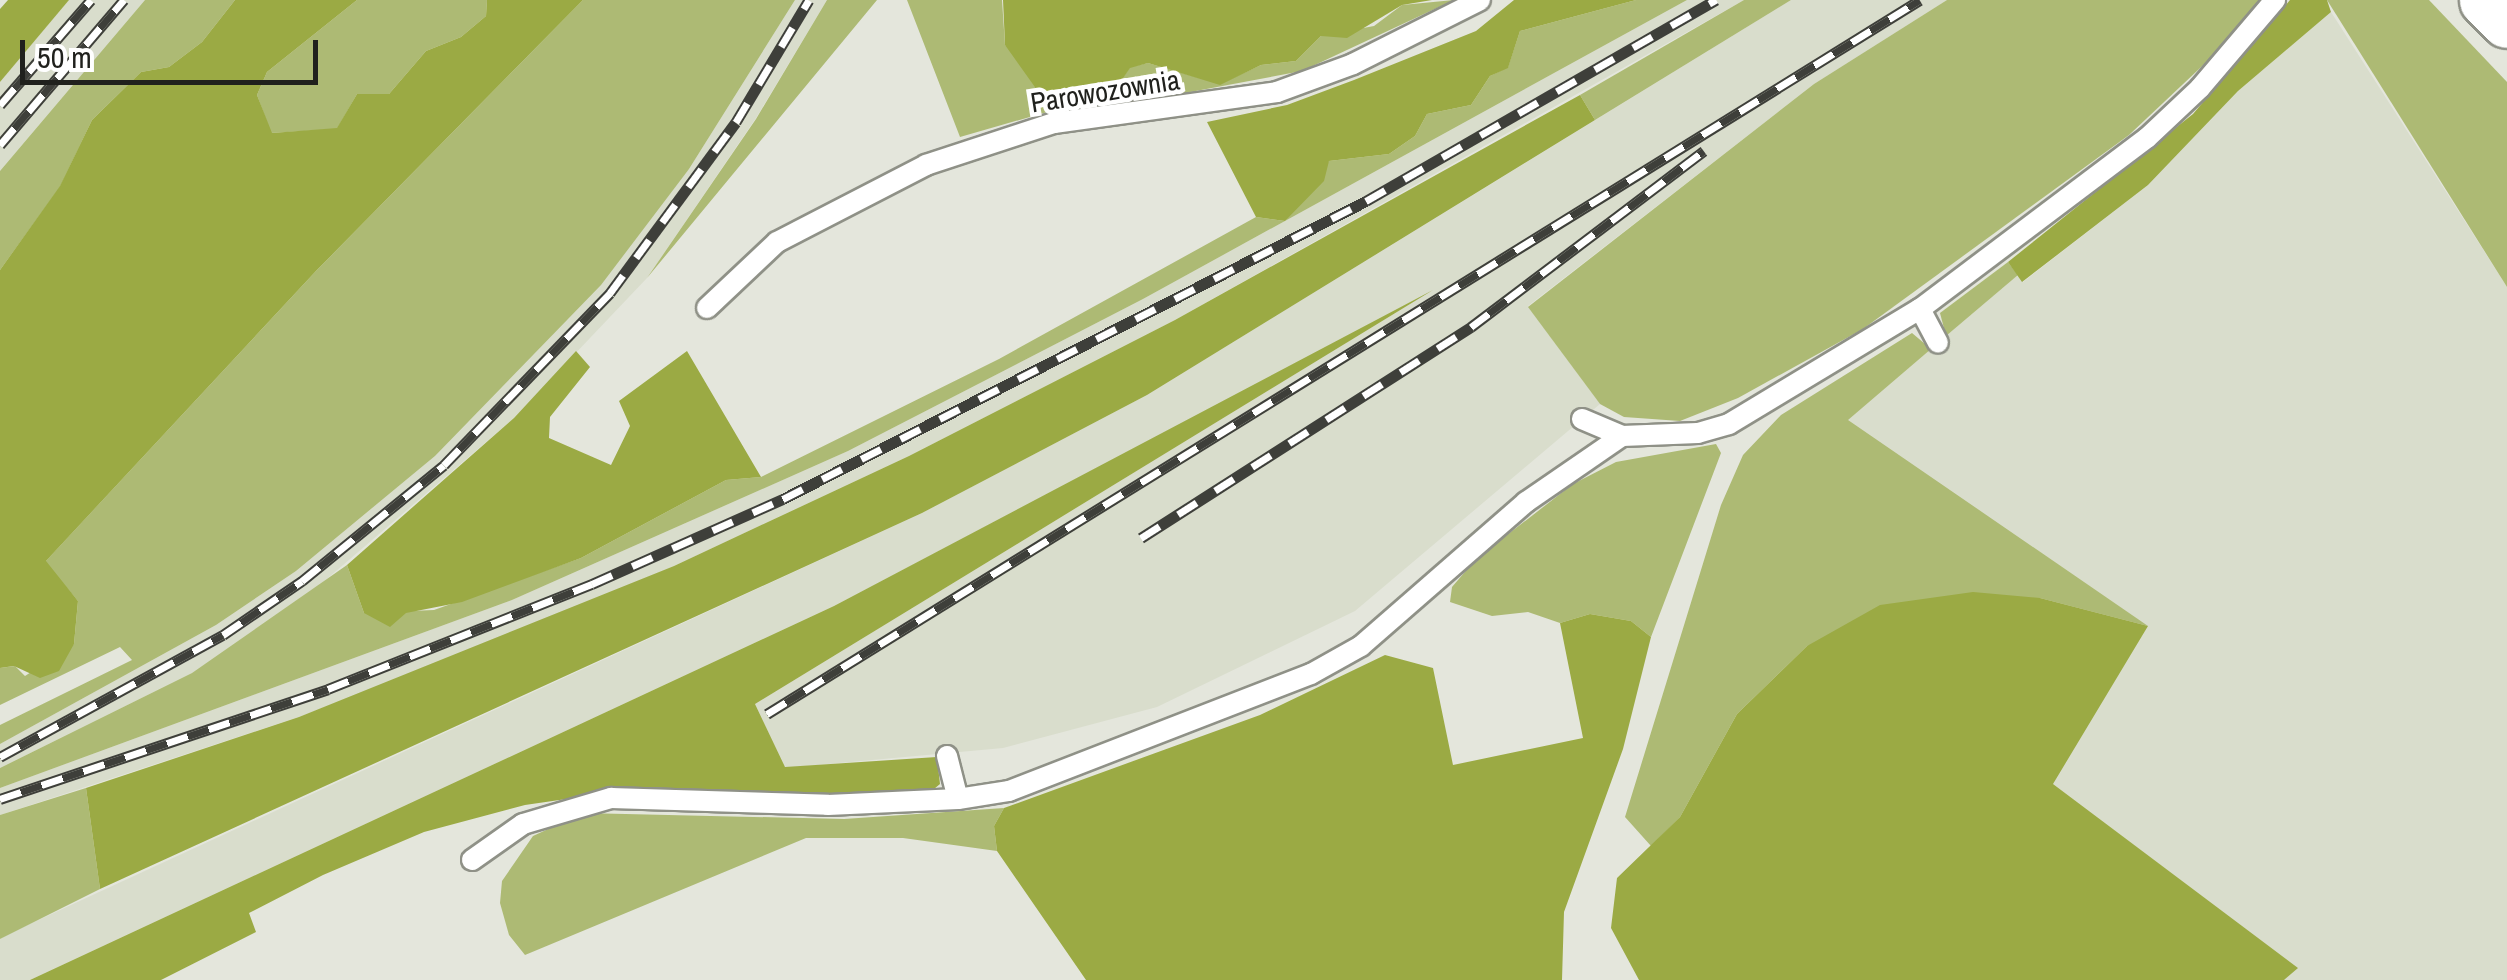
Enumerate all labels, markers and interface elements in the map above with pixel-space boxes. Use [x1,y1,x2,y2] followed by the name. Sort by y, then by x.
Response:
[25,20,322,82] scale bar
[37,37,92,77] text: 50 m
[1028,63,1182,119] street label: Parowozownia

